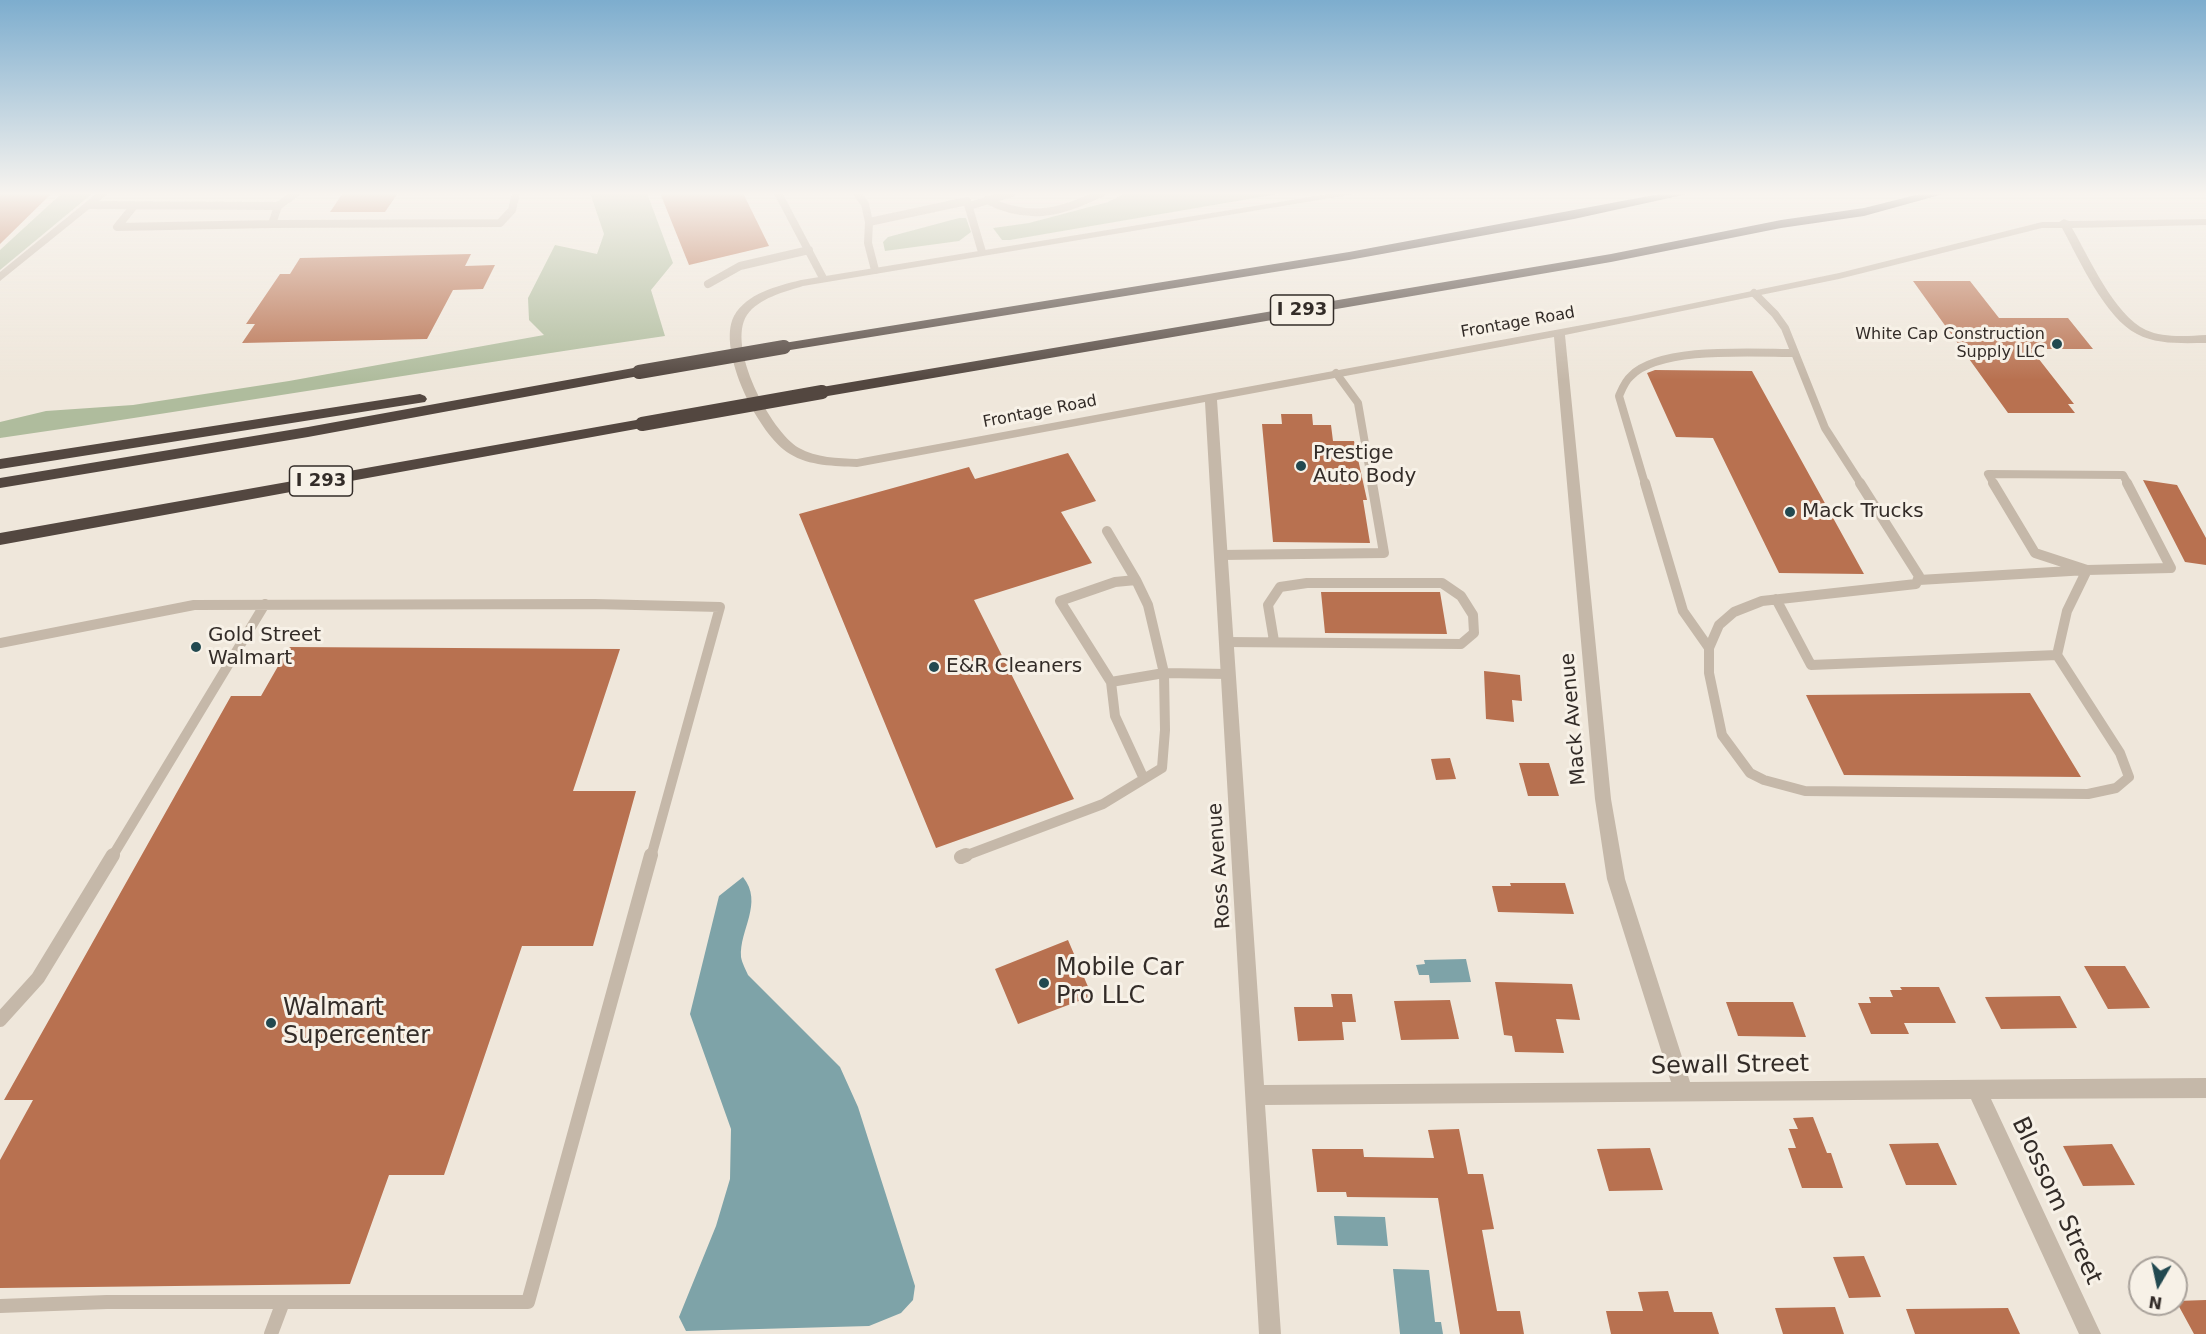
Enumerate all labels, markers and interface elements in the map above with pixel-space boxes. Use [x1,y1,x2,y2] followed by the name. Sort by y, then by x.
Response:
[1270,295,1334,325] road number: I 293
[1459,304,1577,342] street label: Frontage Road
[1855,325,2045,363] place label: White Cap Construction Supply LLC
[2050,337,2064,351] marker: White Cap Construction Supply LLC
[981,392,1099,432] street label: Frontage Road
[1313,442,1416,489] place label: Prestige Auto Body
[1294,459,1308,473] marker: Prestige Auto Body
[290,466,352,496] road number: I 293
[1802,500,1924,524] place label: Mack Trucks
[1783,505,1797,519] marker: Mack Trucks
[208,624,321,671] place label: Gold Street Walmart
[189,640,203,654] marker: Gold Street Walmart
[1556,652,1592,786] street label: Mack Avenue
[946,655,1082,679] place label: E&R Cleaners
[927,660,941,674] marker: E&R Cleaners
[1204,802,1236,930] street label: Ross Avenue
[1056,955,1184,1011] place label: Mobile Car Pro LLC
[1037,976,1051,990] marker: Mobile Car Pro LLC
[283,995,430,1051] place label: Walmart Supercenter
[264,1016,278,1030] marker: Walmart Supercenter
[1651,1050,1809,1082] street label: Sewall Street
[2005,1113,2107,1289] street label: Blossom Street
[2128,1256,2188,1316] north arrow
[2147,1292,2164,1313] text: N

